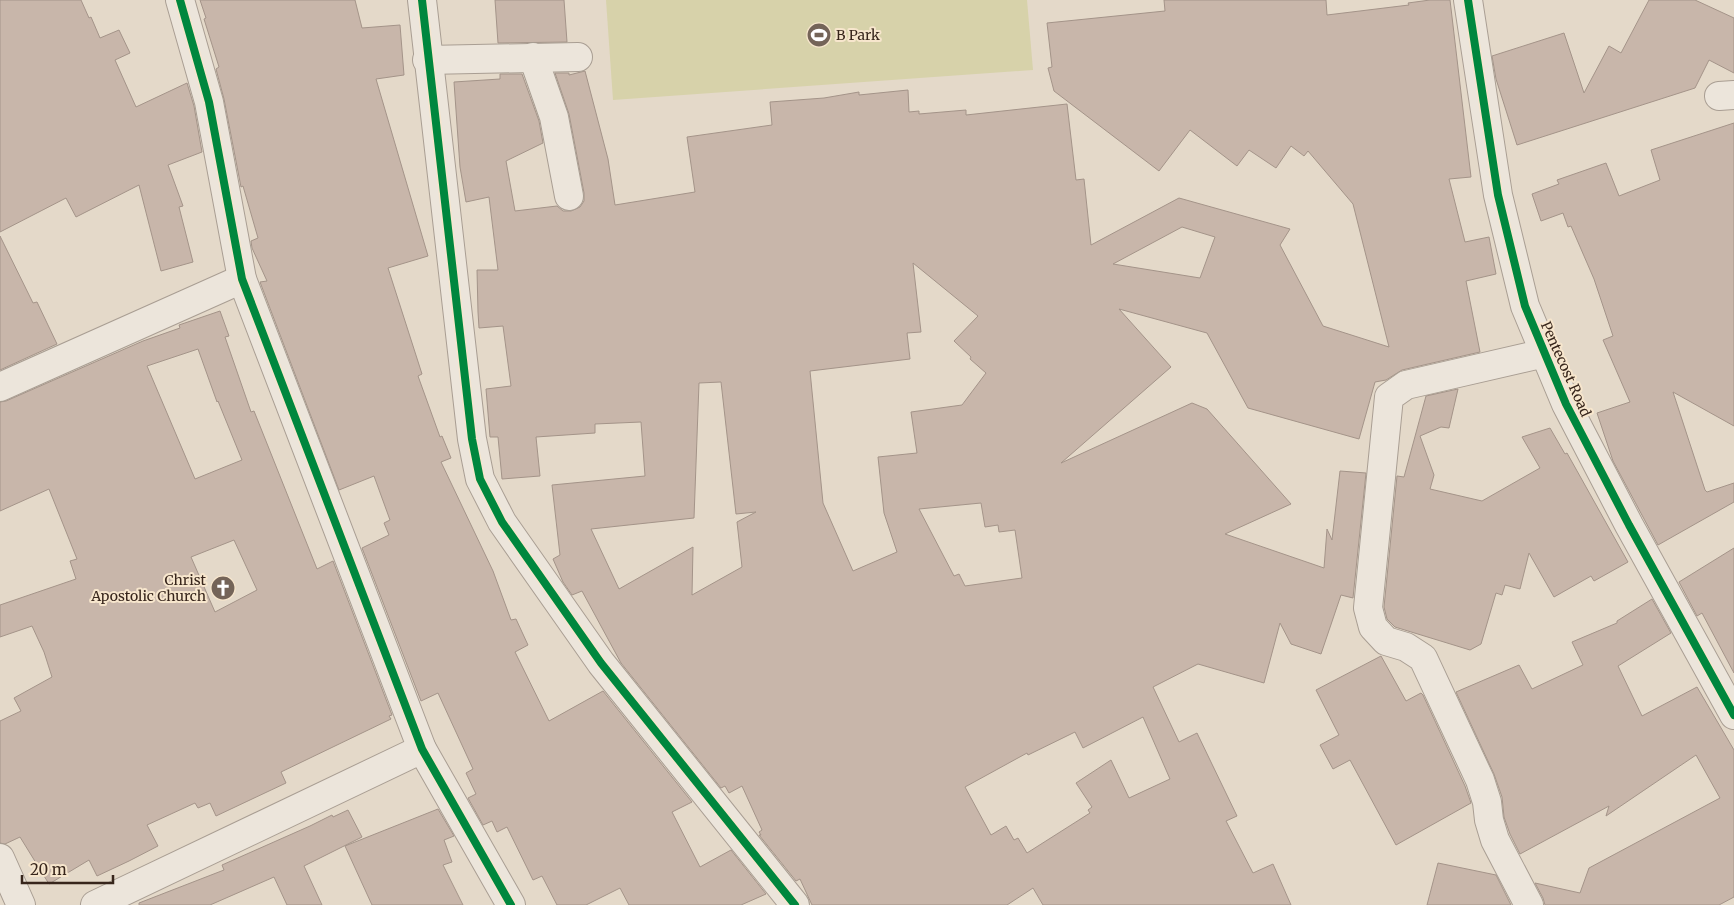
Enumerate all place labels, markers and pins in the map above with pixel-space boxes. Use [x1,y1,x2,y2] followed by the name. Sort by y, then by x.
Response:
[806,22,832,48] sports icon: B Park
[836,26,880,44] place label: B Park
[90,571,207,605] place label: Christ Apostolic Church
[210,575,236,601] church icon: Christ Apostolic Church

